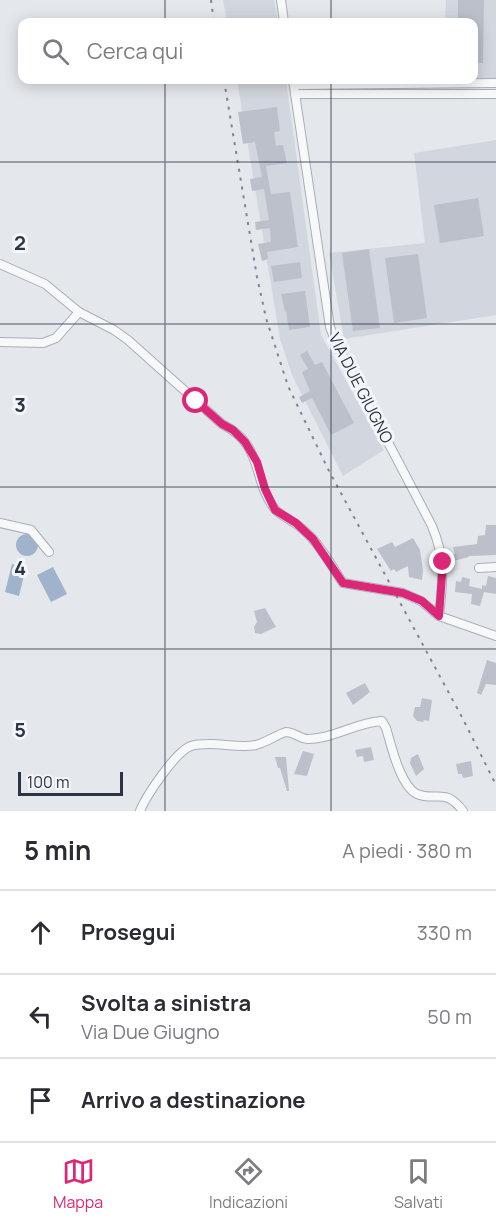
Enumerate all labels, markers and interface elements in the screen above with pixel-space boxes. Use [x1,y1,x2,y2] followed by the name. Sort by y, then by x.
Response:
[18,18,478,84] search box
[39,35,72,68] icon: search
[87,36,183,66] text: Cerca qui
[14,229,26,256] text: 2
[324,329,398,447] street label: VIA DUE GIUGNO
[182,387,208,413] route start
[14,391,26,418] text: 3
[429,548,455,574] route end
[14,554,26,581] text: 4
[14,716,26,743] text: 5
[18,769,123,796] scale bar
[27,771,70,793] text: 100 m
[24,832,91,868] text: 5 min
[342,837,472,864] text: A piedi · 380 m
[24,916,57,949] icon: ahead
[81,917,176,947] text: Prosegui
[417,919,472,946] text: 330 m
[81,988,251,1018] text: Svolta a sinistra
[24,1000,57,1033] icon: left
[427,1003,472,1030] text: 50 m
[81,1018,220,1045] text: Via Due Giugno
[24,1084,57,1117] icon: arrive
[81,1085,305,1115] text: Arrivo a destinazione
[53,1155,103,1213] tab: Mappa
[209,1155,288,1213] tab: Indicazioni
[394,1155,443,1213] tab: Salvati

